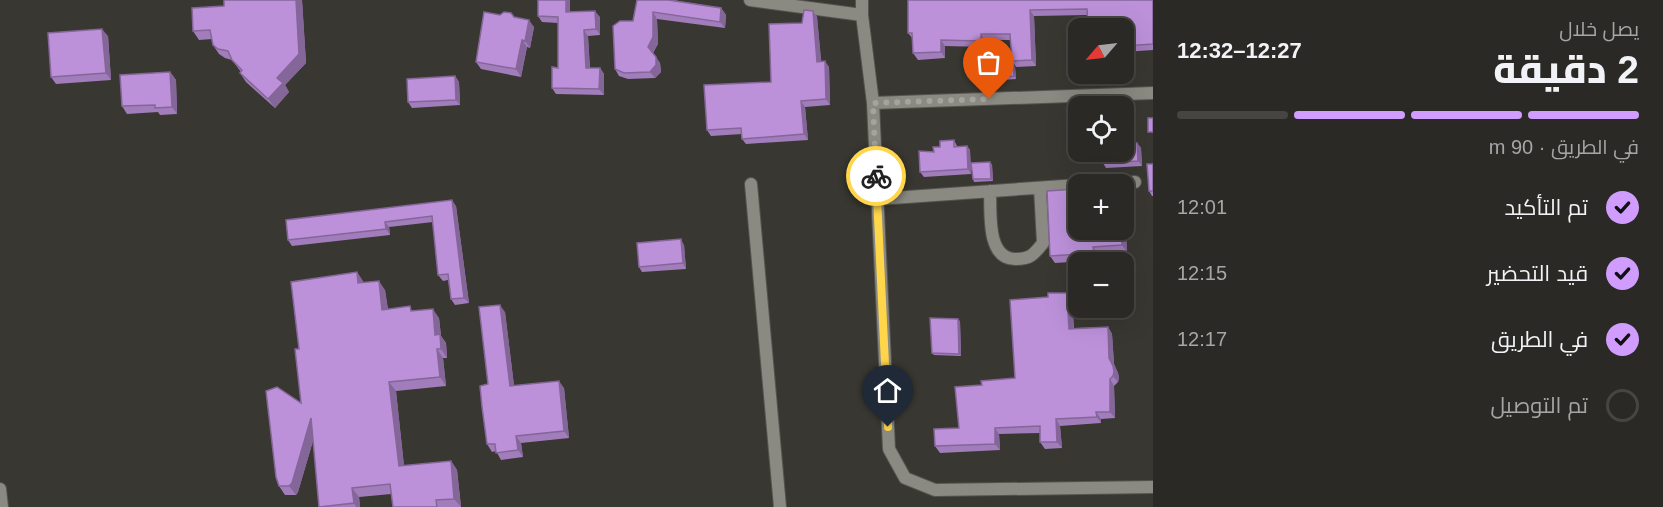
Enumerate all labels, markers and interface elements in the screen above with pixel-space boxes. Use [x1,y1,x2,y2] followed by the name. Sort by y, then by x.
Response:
[1068,18,1134,84] north arrow
[1068,18,1134,318] map controls
[1559,18,1639,40] text: يصل خلال
[963,37,1014,99] pin
[1177,38,1302,63] text: 12:27–12:32
[972,46,1005,79] icon: bag
[1493,48,1639,91] text: 2 دقيقة
[1068,96,1134,162] button: locate
[1489,136,1639,158] text: في الطريق · 90 m
[846,146,906,206] courier
[860,160,893,193] icon: bike
[1068,174,1134,240] button: +
[1606,191,1639,224] icon: check
[1505,195,1588,220] text: تم التأكيد
[1177,196,1227,218] text: 12:01
[1068,252,1134,318] button: −
[1606,257,1639,290] icon: check
[1487,261,1588,286] text: قيد التحضير
[1177,262,1227,284] text: 12:15
[1606,323,1639,356] icon: check
[1491,327,1588,352] text: في الطريق
[1177,328,1227,350] text: 12:17
[862,365,913,427] pin
[871,374,904,407] icon: home
[1490,393,1588,418] text: تم التوصيل

